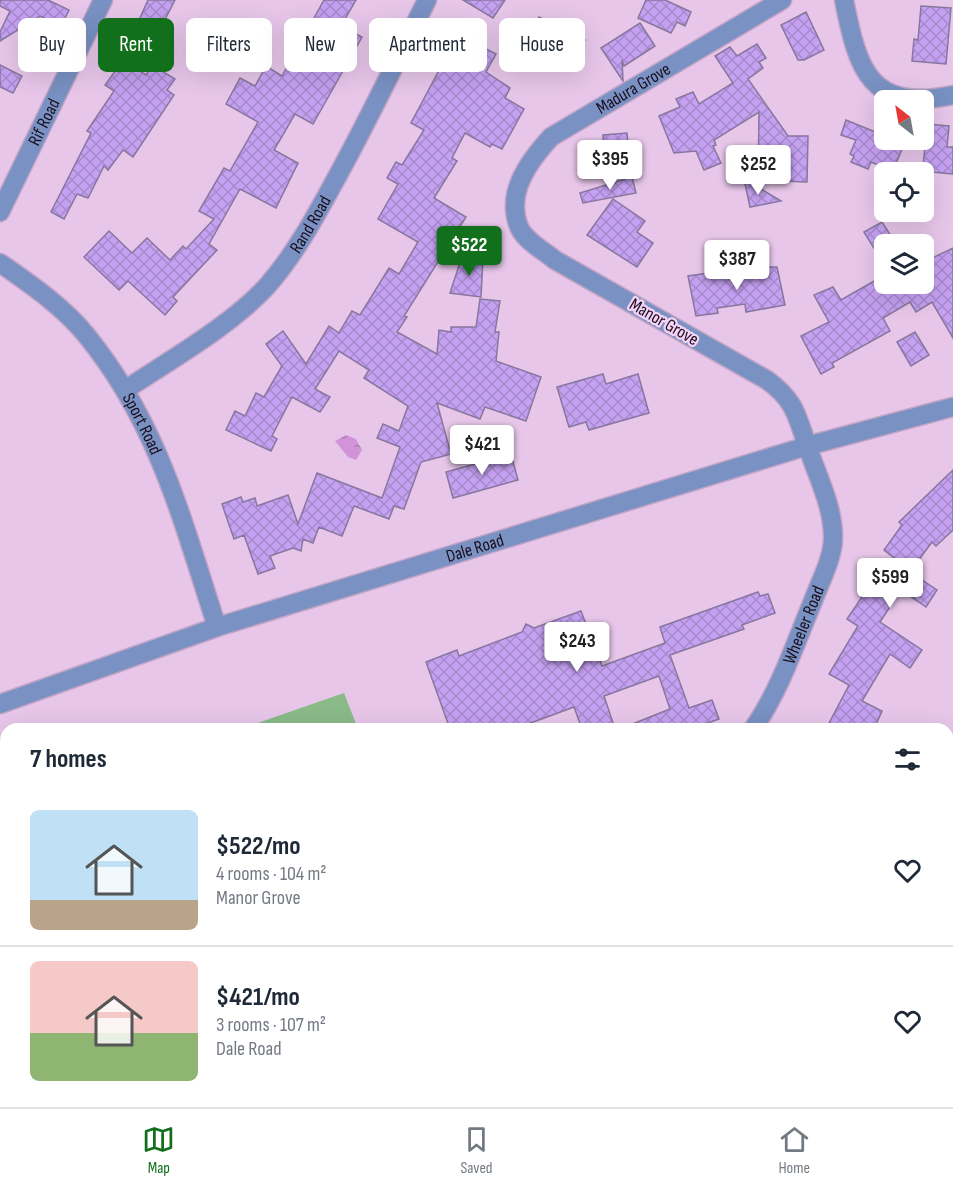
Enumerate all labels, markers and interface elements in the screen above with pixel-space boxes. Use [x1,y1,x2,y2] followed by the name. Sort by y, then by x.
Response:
[18,18,86,72] chip: Buy
[98,18,174,72] chip: Rent
[186,18,272,72] chip: Filters
[284,18,357,72] chip: New
[369,18,487,72] chip: Apartment
[499,18,585,72] chip: House
[592,58,674,118] street label: Madura Grove
[874,90,934,150] north arrow
[874,90,934,294] map controls
[23,95,64,149] street label: Rif Road
[574,140,646,191] pin: $395
[722,145,794,196] pin: $252
[591,147,629,171] text: $395
[740,152,776,176] text: $252
[874,162,934,222] button: locate
[285,192,335,257] street label: Rand Road
[433,226,505,277] pin: $522
[451,233,487,257] text: $522
[874,234,934,294] button: layers
[701,240,773,291] pin: $387
[718,247,756,271] text: $387
[626,294,702,350] street label: Manor Grove
[118,389,167,458] street label: Sport Road
[446,425,518,476] pin: $421
[464,432,500,456] text: $421
[444,529,506,567] street label: Dale Road
[854,558,926,609] pin: $599
[871,565,909,589] text: $599
[778,583,828,667] street label: Wheeler Road
[541,622,613,673] pin: $243
[558,629,596,653] text: $243
[891,743,924,776] icon: filters
[30,744,107,775] text: 7 homes
[216,831,300,862] text: $522/mo
[78,834,150,906] icon: home
[891,854,924,887] icon: heart
[216,862,326,886] text: 4 rooms · 104 m²
[216,886,301,910] text: Manor Grove
[216,982,300,1013] text: $421/mo
[78,985,150,1057] icon: home
[891,1005,924,1038] icon: heart
[216,1013,326,1037] text: 3 rooms · 107 m²
[216,1037,282,1061] text: Dale Road
[142,1123,175,1178] tab: Map
[460,1123,493,1178] tab: Saved
[778,1123,811,1178] tab: Home

